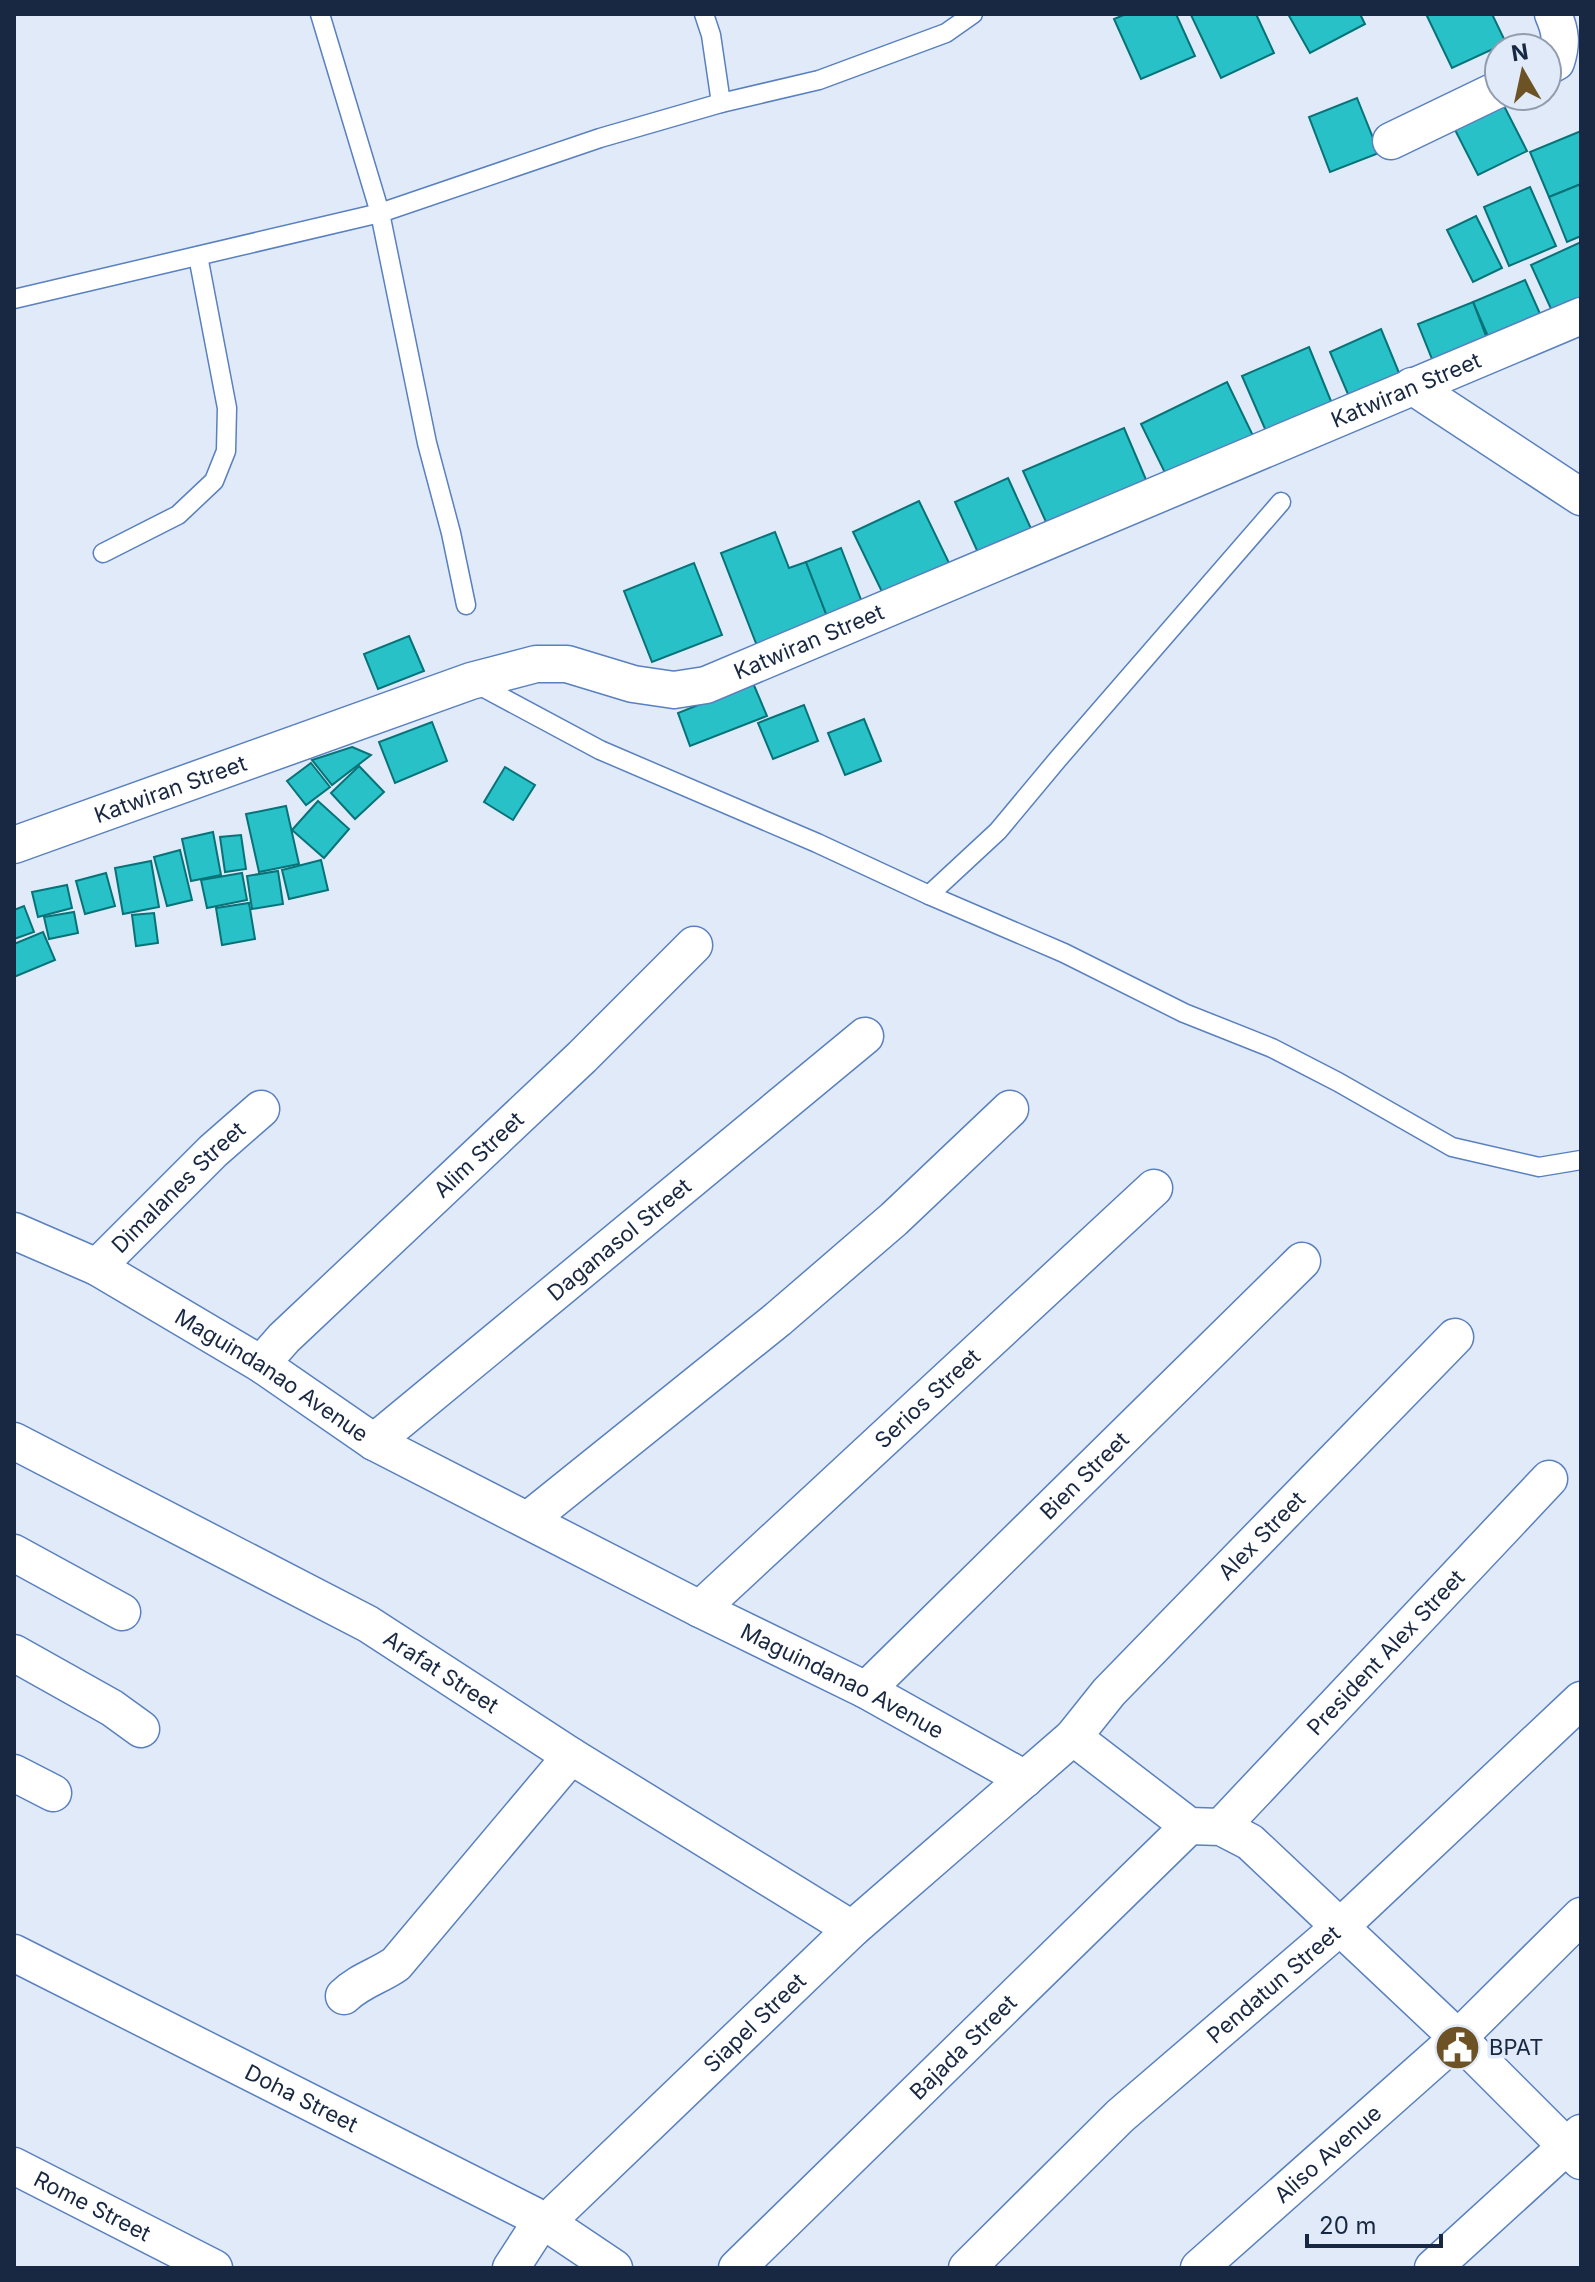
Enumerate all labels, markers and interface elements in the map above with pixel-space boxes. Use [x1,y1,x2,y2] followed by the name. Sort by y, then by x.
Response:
[1483,32,1563,112] north arrow
[1510,38,1530,66] text: N
[1327,347,1485,433] street label: Katwiran Street
[730,599,887,685] street label: Katwiran Street
[91,750,250,828] street label: Katwiran Street
[428,1106,529,1203] street label: Alim Street
[106,1116,250,1258] street label: Dimalanes Street
[542,1173,696,1306] street label: Daganasol Street
[170,1303,373,1447] street label: Maguindanao Avenue
[869,1343,985,1453] street label: Serios Street
[1034,1426,1134,1525] street label: Bien Street
[1213,1486,1310,1585] street label: Alex Street
[1302,1564,1470,1740] street label: President Alex Street
[736,1618,948,1744] street label: Maguindanao Avenue
[379,1625,504,1718] street label: Arafat Street
[1202,1920,1345,2048] street label: Pendatun Street
[698,1968,811,2078] street label: Siapel Street
[904,1989,1022,2105] street label: Bajada Street
[1434,2023,1482,2071] public building icon: BPAT
[1489,2034,1543,2060] place label: BPAT
[241,2059,362,2137] street label: Doha Street
[1269,2100,1386,2208] street label: Aliso Avenue
[30,2165,155,2247] street label: Rome Street
[1307,2198,1441,2248] scale bar
[1319,2211,1377,2240] text: 20 m

